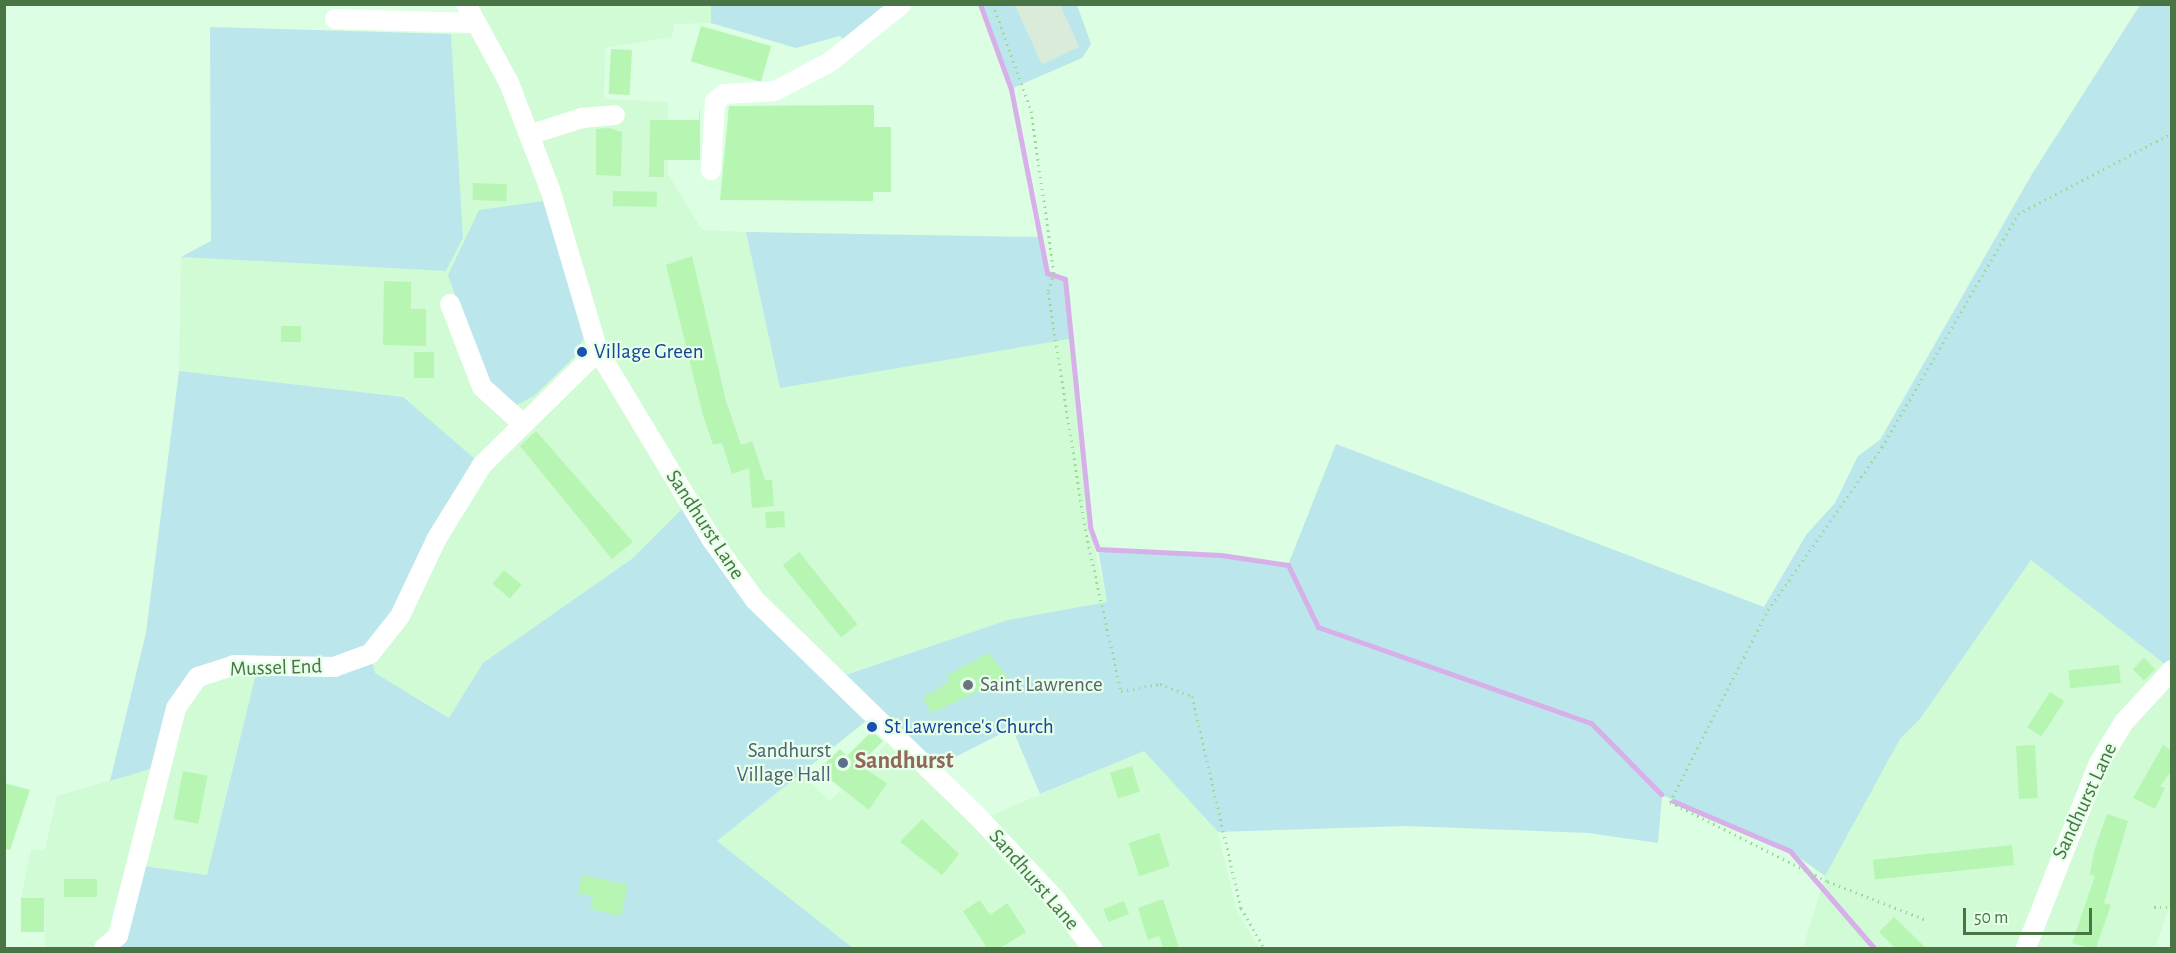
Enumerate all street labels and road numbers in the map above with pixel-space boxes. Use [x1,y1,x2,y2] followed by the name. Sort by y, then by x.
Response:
[660,465,750,585] street label: Sandhurst Lane
[229,654,323,682] street label: Mussel End
[2047,739,2123,863] street label: Sandhurst Lane
[983,824,1085,936] street label: Sandhurst Lane

